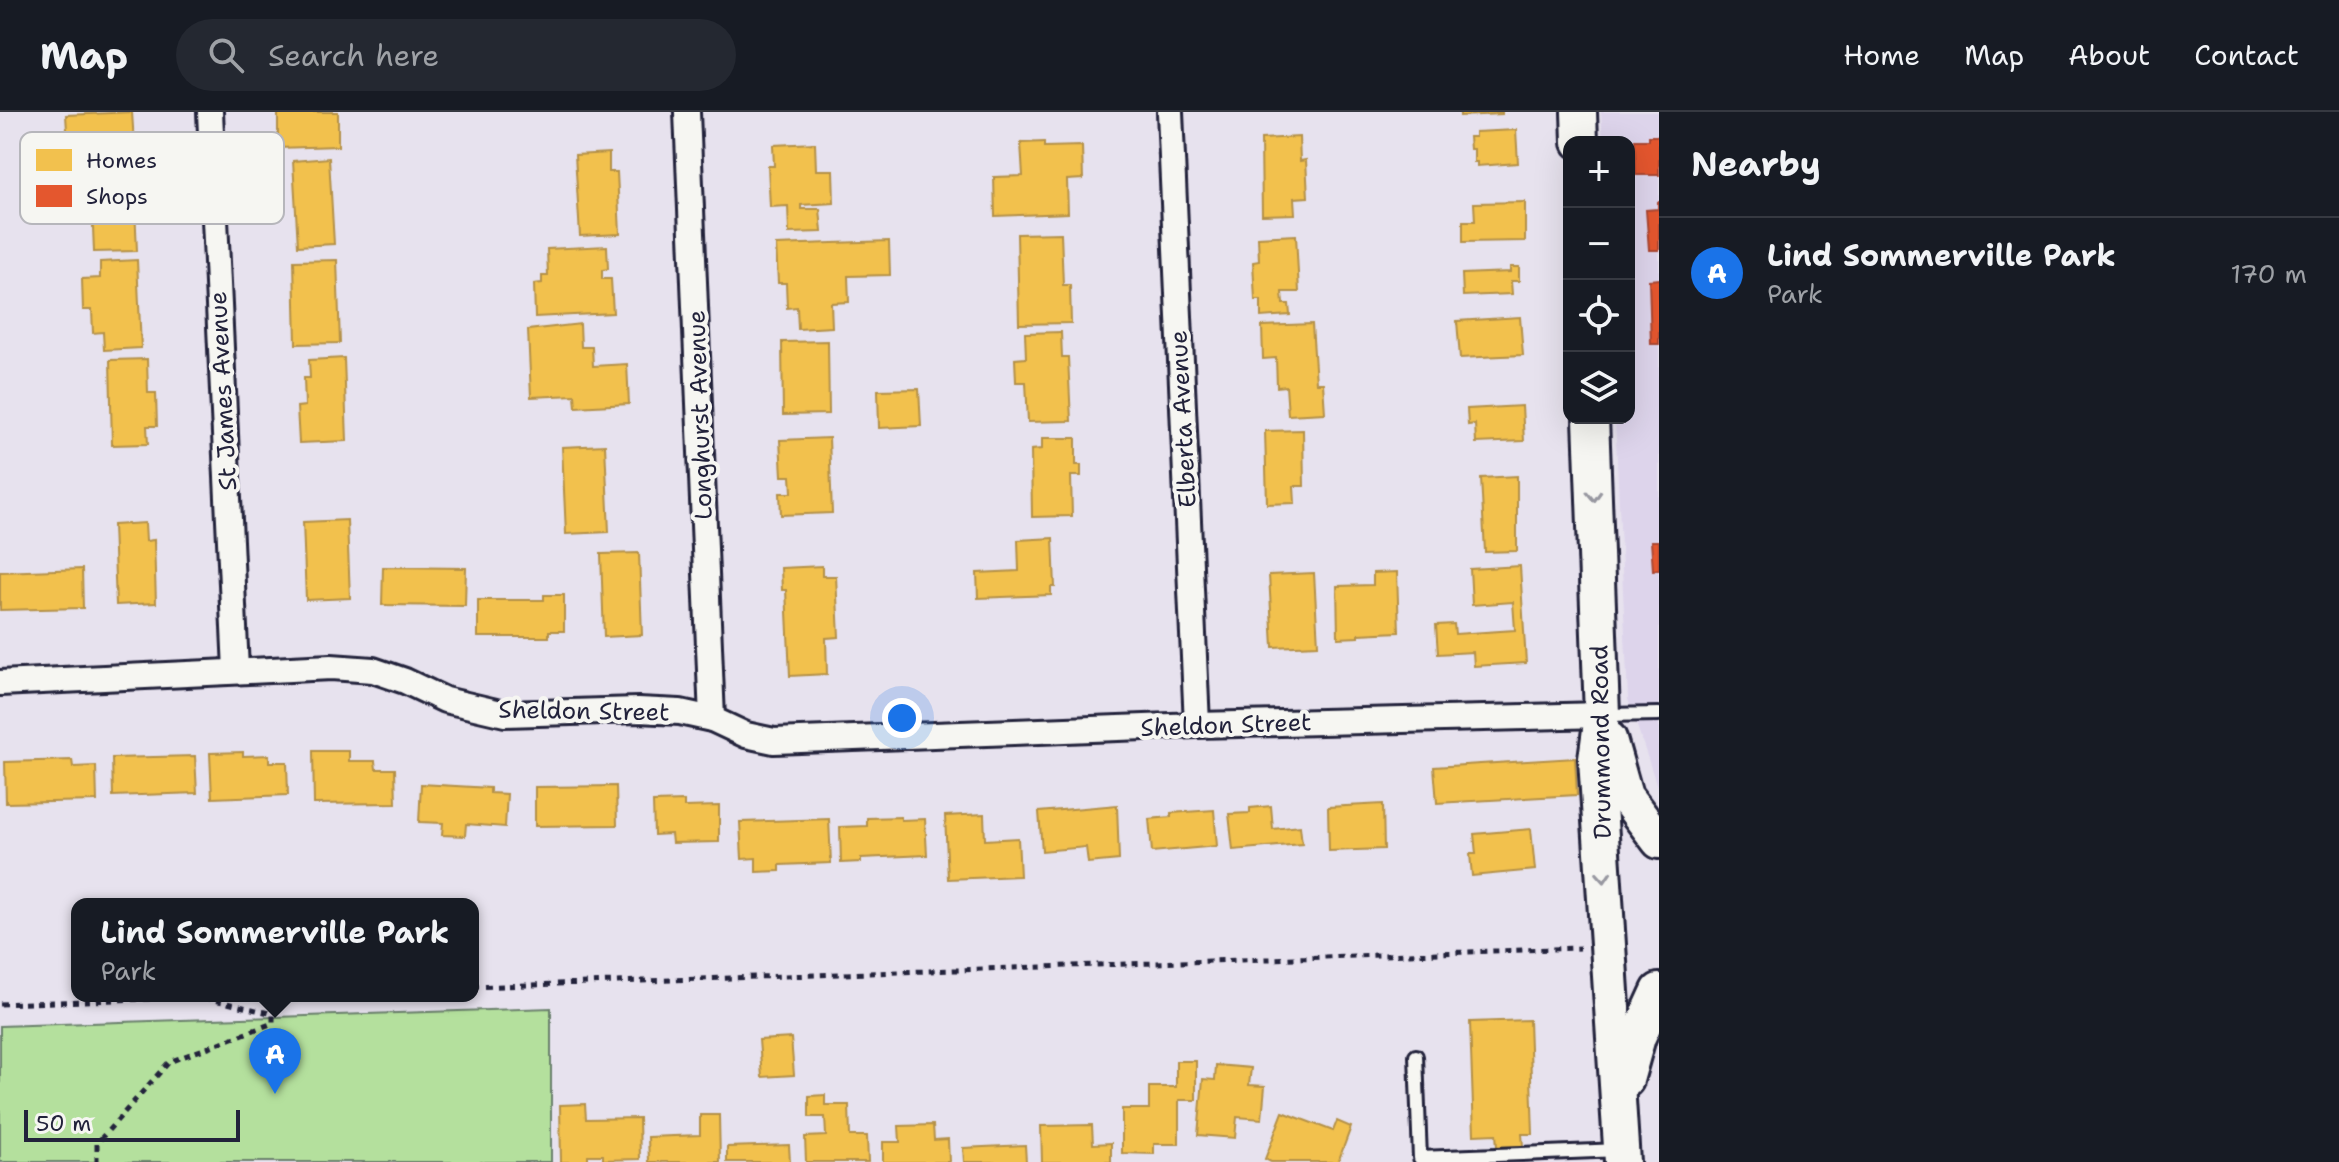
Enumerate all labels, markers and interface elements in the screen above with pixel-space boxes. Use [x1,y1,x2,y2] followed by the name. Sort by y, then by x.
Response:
[176,19,736,91] search box
[40,30,128,81] text: Map
[204,33,248,77] icon: search
[268,35,439,76] text: Search here
[1843,36,1920,74] text: Home
[1964,36,2024,74] text: Map
[2068,36,2150,74] text: About
[2194,36,2299,74] text: Contact
[20,132,284,224] legend
[1563,136,1635,424] map controls
[1563,136,1635,208] button: +
[1691,141,1821,187] text: Nearby
[86,146,157,175] text: Homes
[86,182,148,211] text: Shops
[1563,208,1635,280] button: −
[1767,235,2116,276] text: Lind Sommerville Park
[1707,256,1727,291] text: A
[2230,256,2307,291] text: 170 m
[1767,276,1823,311] text: Park
[1563,280,1635,352] button: locate
[202,291,244,491] street label: St James Avenue
[680,310,720,520] street label: Longhurst Avenue
[1162,330,1204,508] street label: Elberta Avenue
[1563,352,1635,424] button: layers
[1585,490,1602,503] one-way arrow
[1583,645,1619,839] street label: Drummond Road
[498,694,670,728] street label: Sheldon Street
[882,698,922,738] your location
[1140,706,1312,744] street label: Sheldon Street
[1595,871,1612,884] one-way arrow
[71,898,479,1002] popup
[101,912,449,953] text: Lind Sommerville Park
[101,953,156,988] text: Park
[249,1028,301,1094] pin: A
[24,1106,240,1142] scale bar
[36,1109,91,1138] text: 50 m

